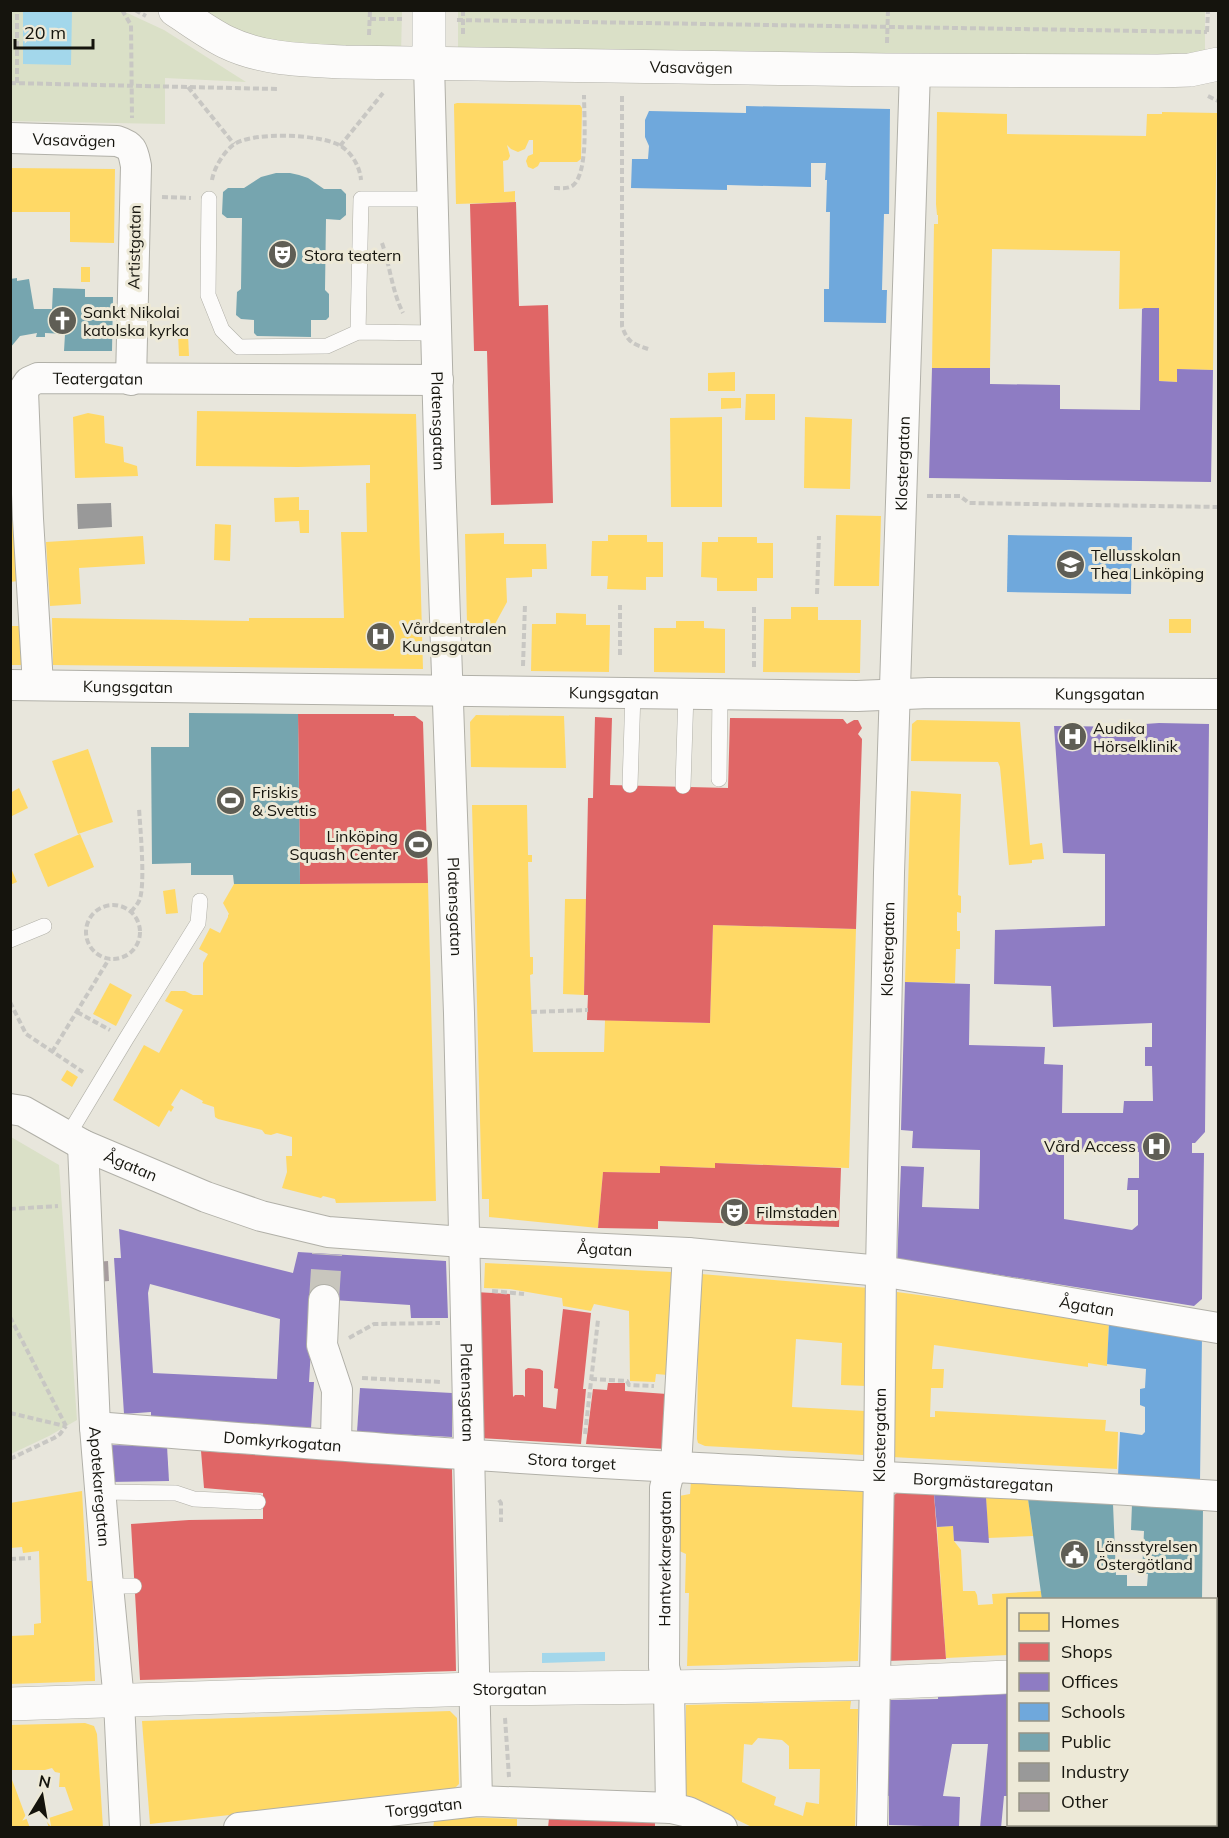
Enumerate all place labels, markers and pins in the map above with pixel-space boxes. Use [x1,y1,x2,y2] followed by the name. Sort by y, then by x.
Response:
[267,239,299,271] theatre icon: Stora teatern
[304,245,401,265] place label: Stora teatern
[83,302,189,340] place label: Sankt Nikolai katolska kyrka
[46,305,78,337] church icon: Sankt Nikolai katolska kyrka
[1091,545,1204,583] place label: Tellusskolan Thea Linköping
[1054,548,1086,580] school or university icon: Tellusskolan Thea Linköping
[402,618,507,656] place label: Vårdcentralen Kungsgatan
[365,621,397,653] hospital icon: Vårdcentralen Kungsgatan
[1093,718,1179,756] place label: Audika Hörselklinik
[1056,721,1088,753] hospital icon: Audika Hörselklinik
[252,782,317,820] place label: Friskis & Svettis
[215,785,247,817] sports icon: Friskis & Svettis
[290,826,398,864] place label: Linköping Squash Center
[403,829,435,861] sports icon: Linköping Squash Center
[1141,1130,1173,1162] hospital icon: Vård Access
[1044,1136,1136,1156] place label: Vård Access
[719,1196,751,1228] theatre icon: Filmstaden
[756,1202,837,1222] place label: Filmstaden
[1096,1536,1198,1574] place label: Länsstyrelsen Östergötland
[1059,1539,1091,1571] public building icon: Länsstyrelsen Östergötland

